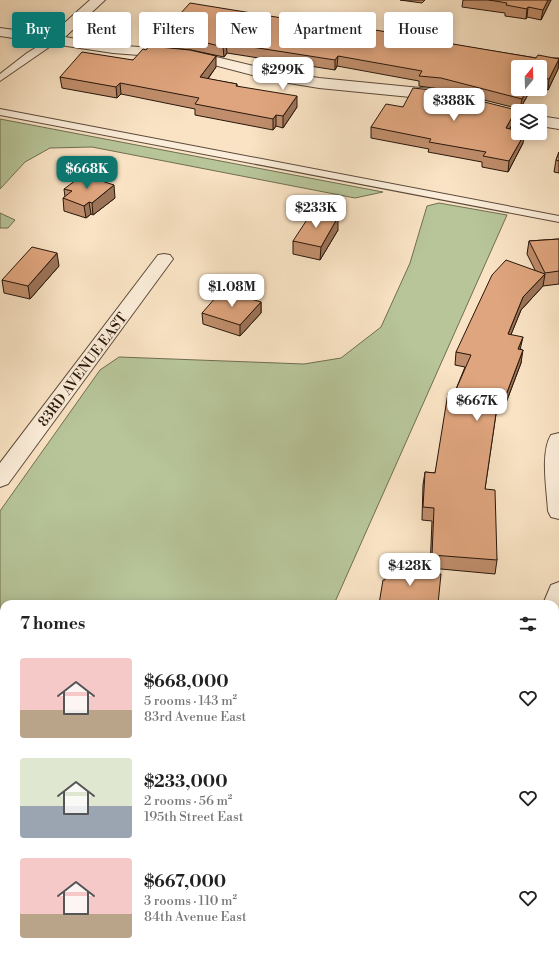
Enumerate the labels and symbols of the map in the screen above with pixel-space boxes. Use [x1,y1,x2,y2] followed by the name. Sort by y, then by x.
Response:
[255,57,311,91] pin: $299K
[511,60,547,96] north arrow
[426,88,482,122] pin: $388K
[59,156,115,190] pin: $668K
[288,195,344,229] pin: $233K
[199,274,265,308] pin: $1.08M
[34,309,132,430] street label: 83RD AVENUE EAST
[449,388,505,422] pin: $667K
[382,553,438,587] pin: $428K

